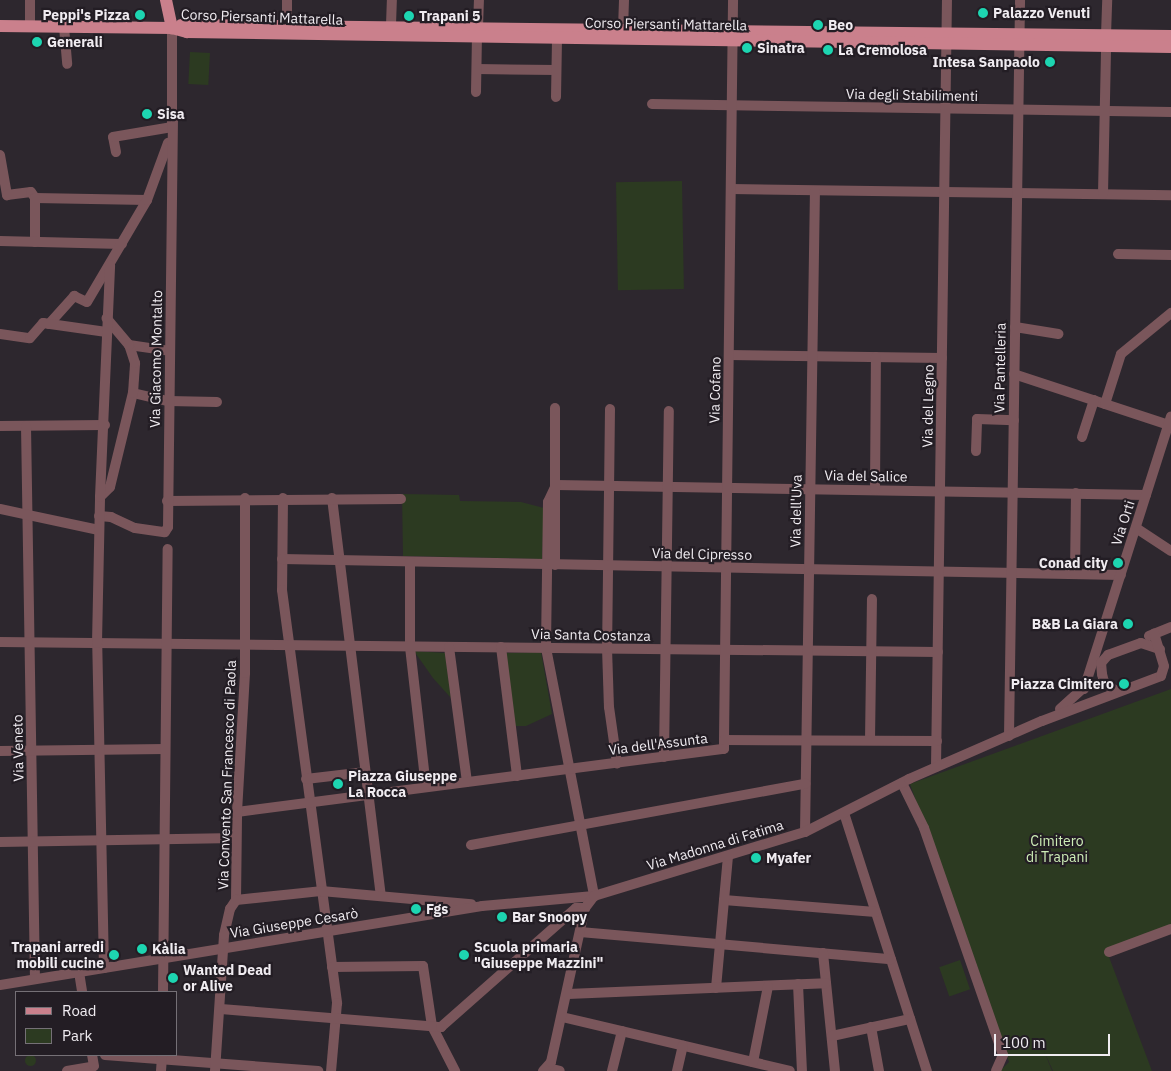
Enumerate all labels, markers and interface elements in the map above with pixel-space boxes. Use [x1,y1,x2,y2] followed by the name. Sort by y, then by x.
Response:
[993,5,1090,21] place label: Palazzo Venuti
[181,6,343,28] street label: Corso Piersanti Mattarella
[42,7,130,23] place label: Peppi's Pizza
[977,7,989,19] marker: Palazzo Venuti
[419,8,481,24] place label: Trapani 5
[134,9,146,21] marker: Peppi's Pizza
[403,10,415,22] marker: Trapani 5
[585,14,747,34] street label: Corso Piersanti Mattarella
[828,17,853,33] place label: Beo
[812,19,824,31] marker: Beo
[47,34,103,50] place label: Generali
[31,36,43,48] marker: Generali
[757,40,805,56] place label: Sinatra
[741,42,753,54] marker: Sinatra
[838,42,927,58] place label: La Cremolosa
[822,44,834,56] marker: La Cremolosa
[933,54,1040,70] place label: Intesa Sanpaolo
[1044,56,1056,68] marker: Intesa Sanpaolo
[846,85,978,105] street label: Via degli Stabilimenti
[157,106,185,122] place label: Sisa
[141,108,153,120] marker: Sisa
[146,290,166,428] street label: Via Giacomo Montalto
[991,323,1009,413] street label: Via Pantelleria
[706,356,724,424] street label: Via Cofano
[919,364,937,448] street label: Via del Legno
[824,467,908,485] street label: Via del Salice
[787,474,805,548] street label: Via dell'Uva
[1108,498,1138,548] street label: Via Orti
[652,545,752,563] street label: Via del Cipresso
[1039,555,1108,571] place label: Conad city
[1112,557,1124,569] marker: Conad city
[1032,616,1118,632] place label: B&B La Giara
[1122,618,1134,630] marker: B&B La Giara
[531,626,651,644] street label: Via Santa Costanza
[215,660,239,890] street label: Via Convento San Francesco di Paola
[1011,676,1114,692] place label: Piazza Cimitero
[1118,678,1130,690] marker: Piazza Cimitero
[9,714,27,782] street label: Via Veneto
[608,730,708,758] street label: Via dell'Assunta
[348,768,457,800] place label: Piazza Giuseppe La Rocca
[332,778,344,790] marker: Piazza Giuseppe La Rocca
[645,816,785,874] street label: Via Madonna di Fatima
[1026,833,1088,866] park label: Cimitero di Trapani
[766,850,811,866] place label: Myafer
[750,852,762,864] marker: Myafer
[426,901,448,917] place label: Fgs
[410,903,422,915] marker: Fgs
[229,905,359,941] street label: Via Giuseppe Cesarò
[512,909,587,925] place label: Bar Snoopy
[496,911,508,923] marker: Bar Snoopy
[11,939,104,972] place label: Trapani arredi mobili cucine
[474,939,603,972] place label: Scuola primaria "Giuseppe Mazzini"
[152,941,186,957] place label: Kàlia
[136,943,148,955] marker: Kàlia
[108,949,120,961] marker: Trapani arredi mobili cucine
[458,949,470,961] marker: Scuola primaria "Giuseppe Mazzini"
[183,962,272,994] place label: Wanted Dead or Alive
[167,972,179,984] marker: Wanted Dead or Alive
[15,991,178,1056] legend
[62,1001,97,1020] text: Road
[996,1024,1112,1056] scale bar
[62,1026,92,1045] text: Park
[1002,1033,1046,1052] text: 100 m

